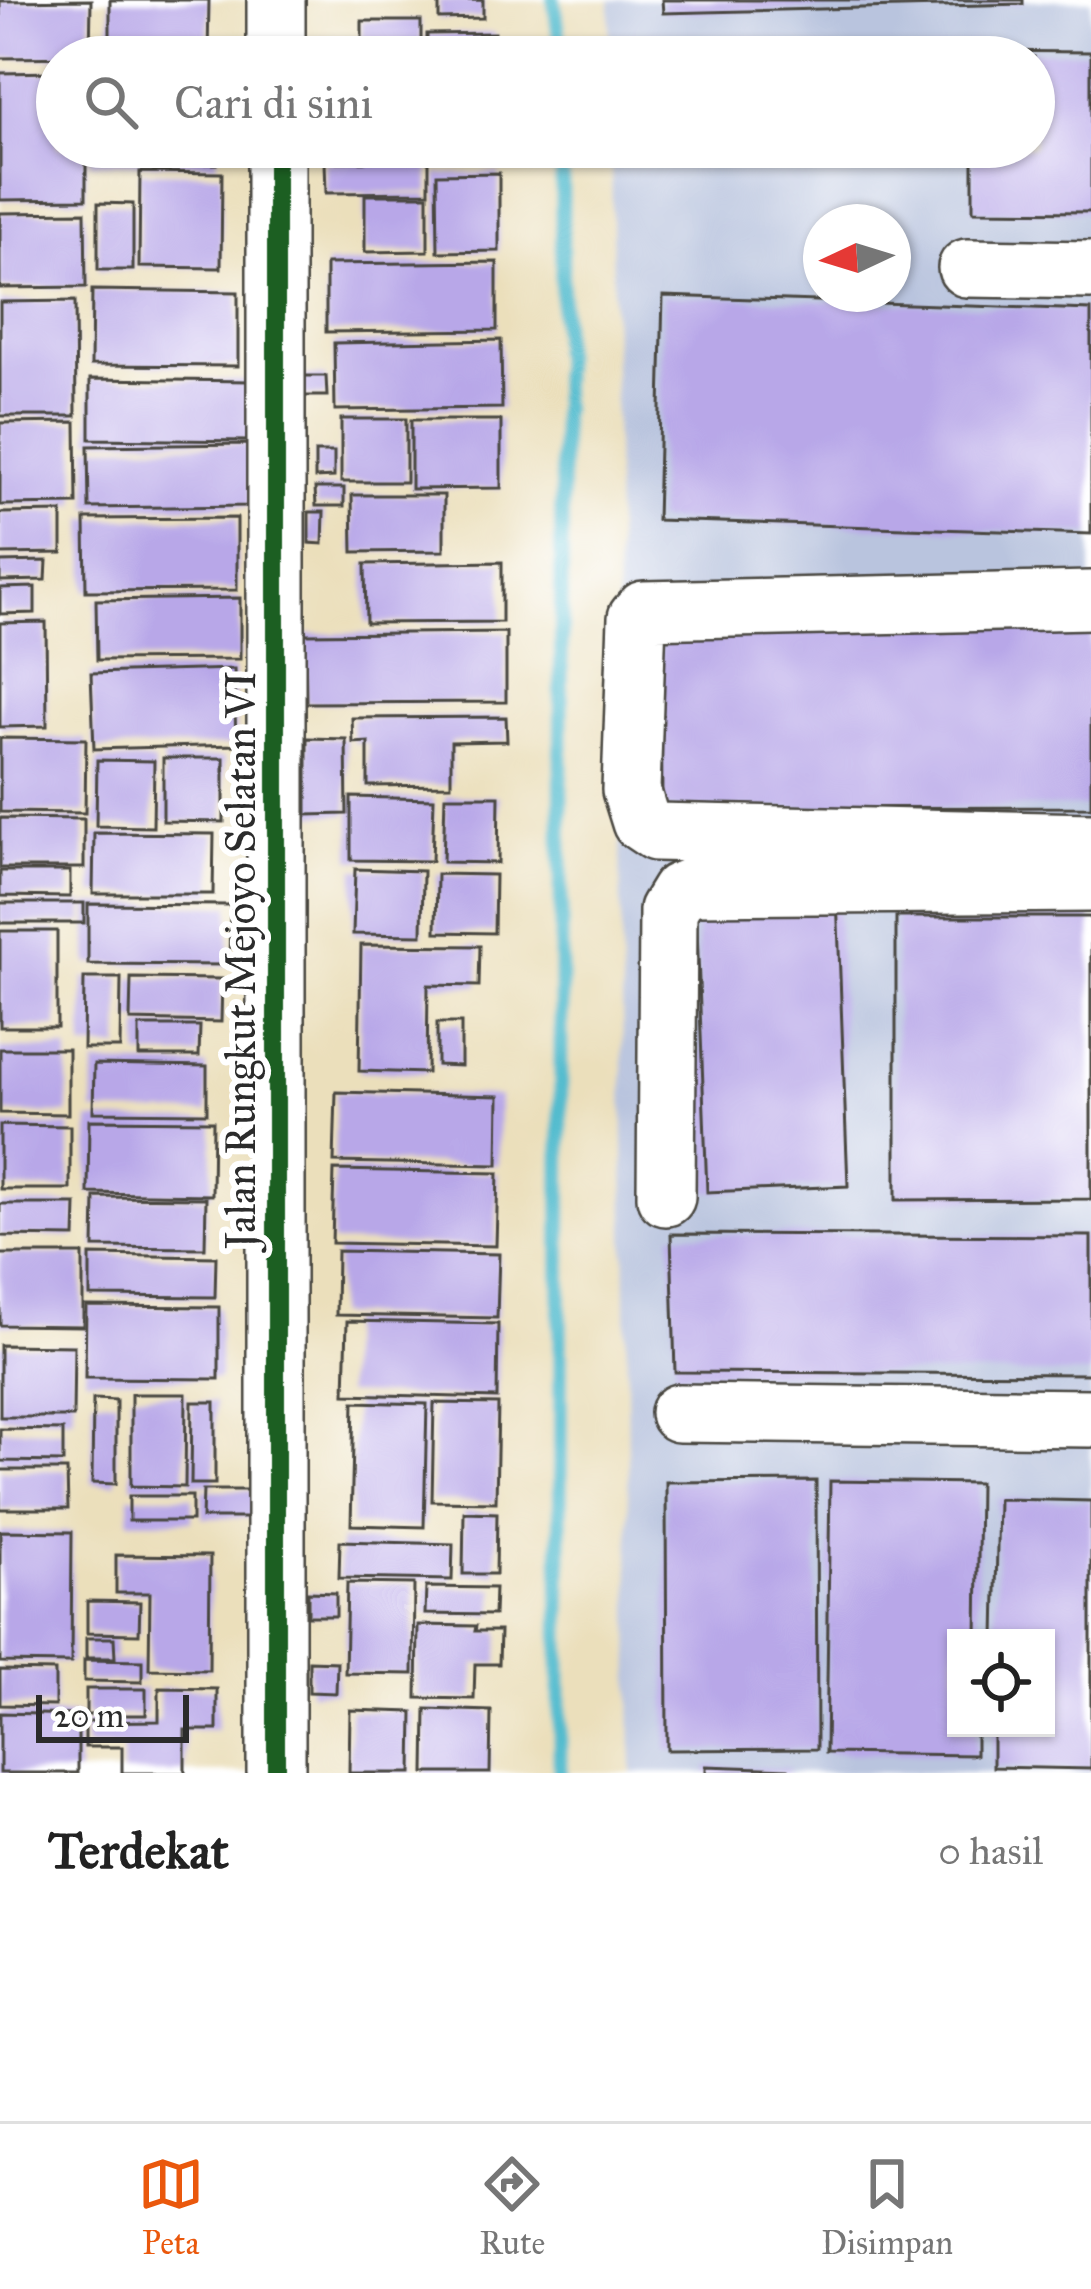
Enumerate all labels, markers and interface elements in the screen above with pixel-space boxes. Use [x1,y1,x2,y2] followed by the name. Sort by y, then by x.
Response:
[36,36,1055,168] search box
[78,69,144,135] icon: search
[174,75,373,130] text: Cari di sini
[803,204,911,312] north arrow
[215,671,267,1253] street label: Jalan Rungkut Mejoyo Selatan VI
[947,1629,1055,1737] map controls
[947,1629,1055,1737] button: locate
[36,1689,189,1742] scale bar
[54,1696,124,1736] text: 20 m
[48,1820,229,1882] text: Terdekat
[938,1827,1043,1875] text: 0 hasil
[138,2151,204,2263] tab: Peta
[479,2151,545,2263] tab: Rute
[821,2151,953,2263] tab: Disimpan

